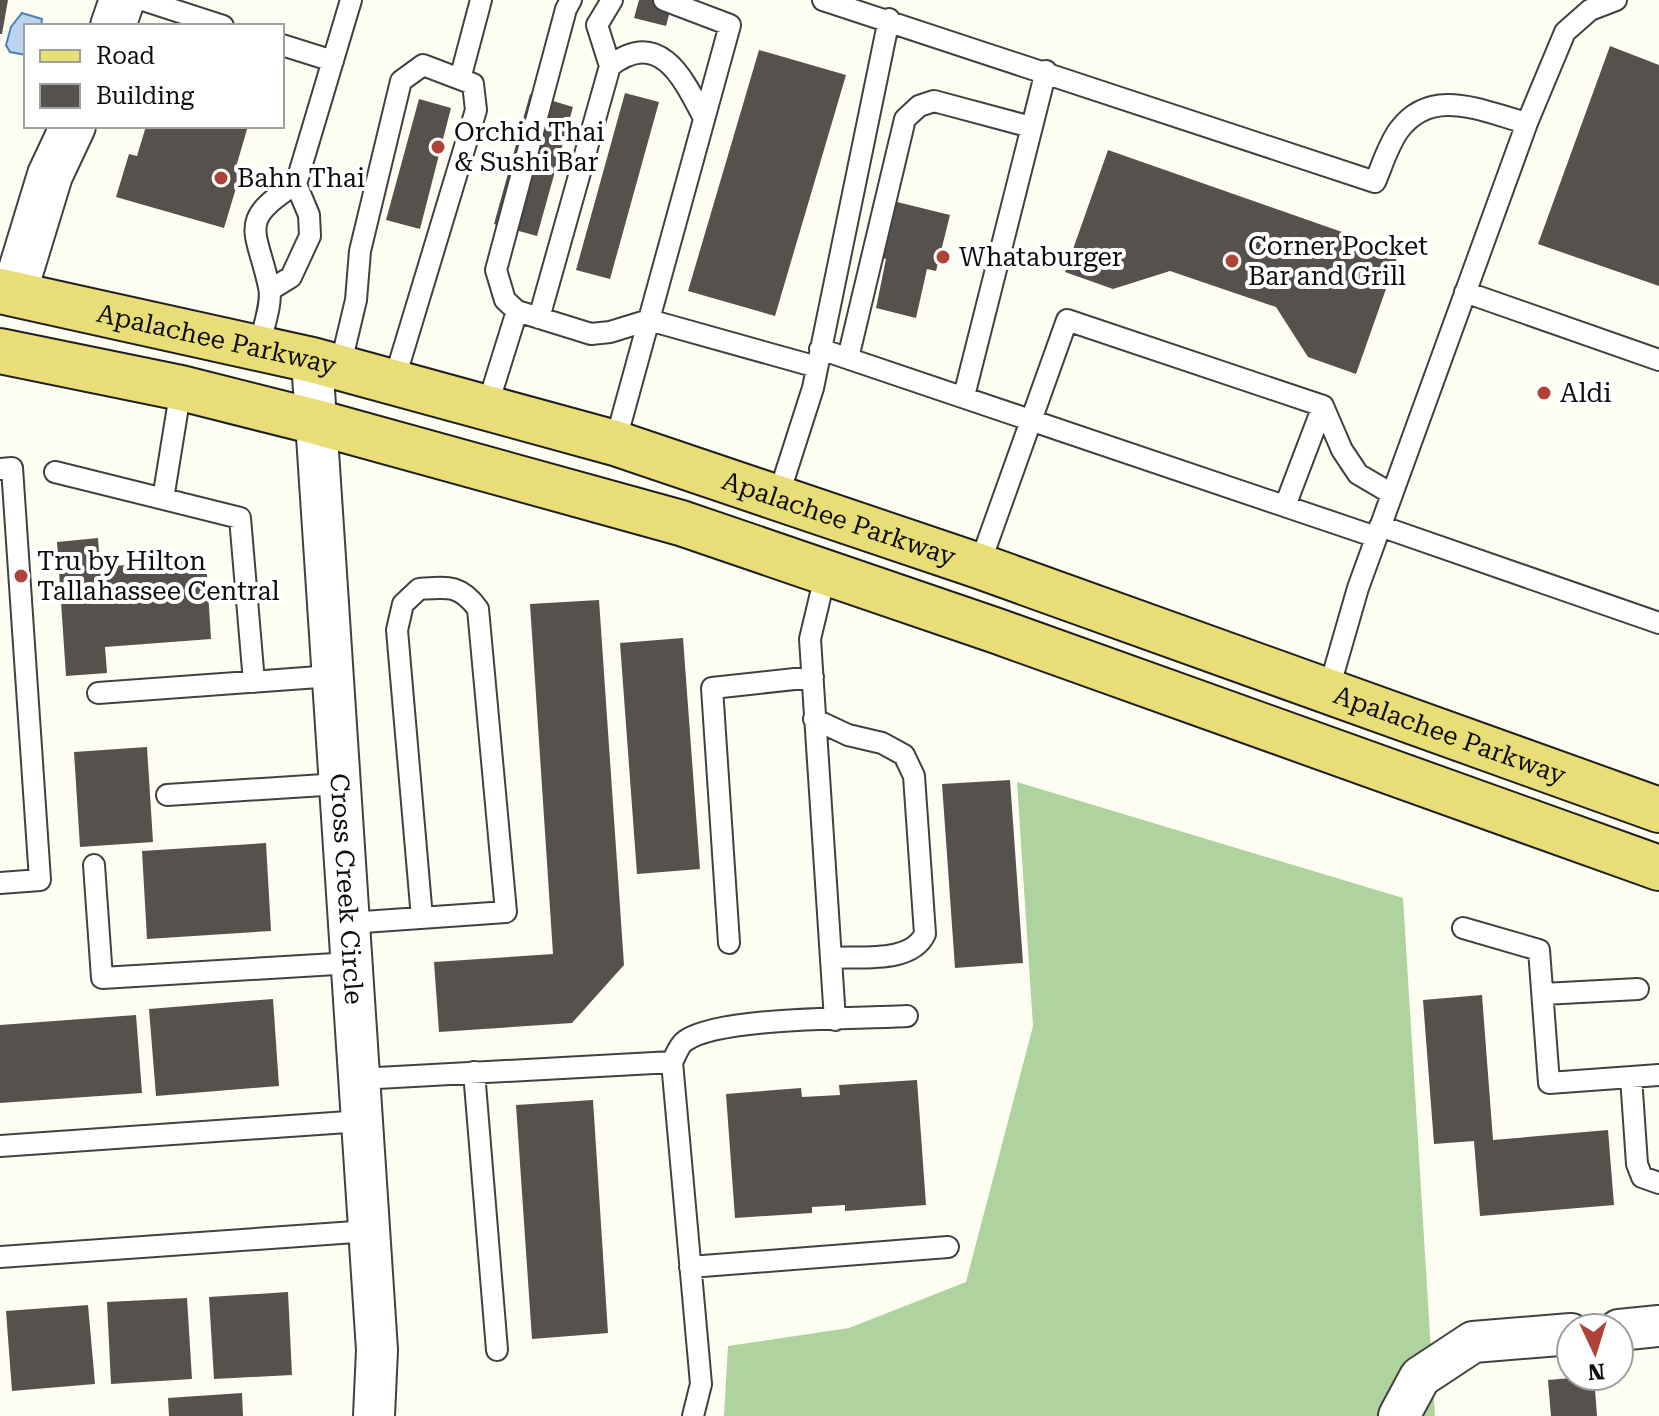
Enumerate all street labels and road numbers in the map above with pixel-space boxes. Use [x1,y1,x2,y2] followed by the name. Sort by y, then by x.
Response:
[94,298,340,381] street label: Apalachee Parkway
[718,465,960,572] street label: Apalachee Parkway
[1330,680,1570,790] street label: Apalachee Parkway
[324,772,369,1005] street label: Cross Creek Circle

